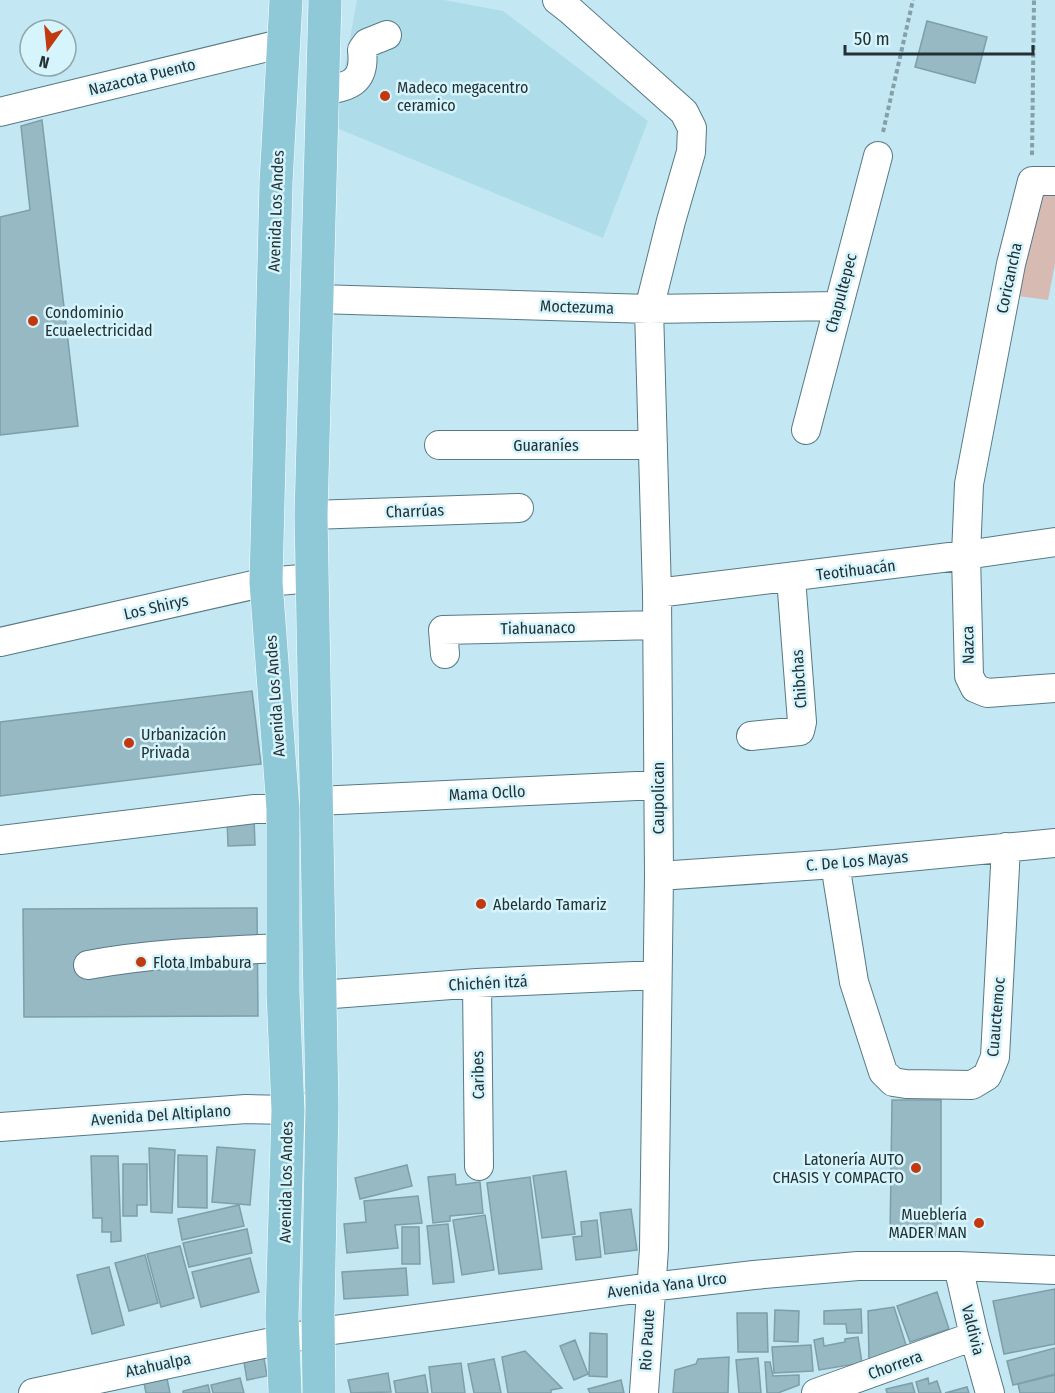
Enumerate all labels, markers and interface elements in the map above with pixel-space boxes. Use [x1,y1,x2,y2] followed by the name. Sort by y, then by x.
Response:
[18,18,78,78] north arrow
[845,18,1032,56] scale bar
[854,28,890,50] text: 50 m
[37,52,51,72] text: N
[87,55,197,99] street label: Nazacota Puento
[397,78,528,115] place label: Madeco megacentro ceramico
[378,89,392,103] marker: Madeco megacentro ceramico
[264,150,288,272] street label: Avenida Los Andes
[992,241,1026,315] street label: Coricancha
[821,251,861,335] street label: Chapultepec
[540,296,615,318] street label: Moctezuma
[45,303,153,340] place label: Condominio Ecuaelectricidad
[26,314,40,328] marker: Condominio Ecuaelectricidad
[513,436,579,455] street label: Guaraníes
[386,500,445,522] street label: Charrúas
[815,556,897,584] street label: Teotihuacán
[122,590,190,624] street label: Los Shirys
[500,618,576,638] street label: Tiahuanaco
[958,626,978,664] street label: Nazca
[261,634,289,757] street label: Avenida Los Andes
[787,649,811,709] street label: Chibchas
[141,725,226,762] place label: Urbanización Privada
[122,736,136,750] marker: Urbanización Privada
[649,762,668,834] street label: Caupolican
[448,782,526,804] street label: Mama Ocllo
[805,847,909,875] street label: C. De Los Mayas
[493,895,606,914] place label: Abelardo Tamariz
[474,897,488,911] marker: Abelardo Tamariz
[153,953,252,972] place label: Flota Imbabura
[134,955,148,969] marker: Flota Imbabura
[448,971,528,995] street label: Chichén itzá
[983,976,1009,1058] street label: Cuauctemoc
[468,1050,488,1100] street label: Caribes
[90,1101,232,1129] street label: Avenida Del Altiplano
[275,1121,297,1243] street label: Avenida Los Andes
[773,1150,904,1187] place label: Latonería AUTO CHASIS Y COMPACTO
[909,1161,923,1175] marker: Latonería AUTO CHASIS Y COMPACTO
[888,1205,967,1242] place label: Mueblería MADER MAN
[972,1216,986,1230] marker: Mueblería MADER MAN
[606,1268,728,1302] street label: Avenida Yana Urco
[958,1303,988,1357] street label: Valdivia
[636,1309,658,1371] street label: Rio Paute
[865,1346,925,1384] street label: Chorrera
[124,1349,193,1381] street label: Atahualpa

